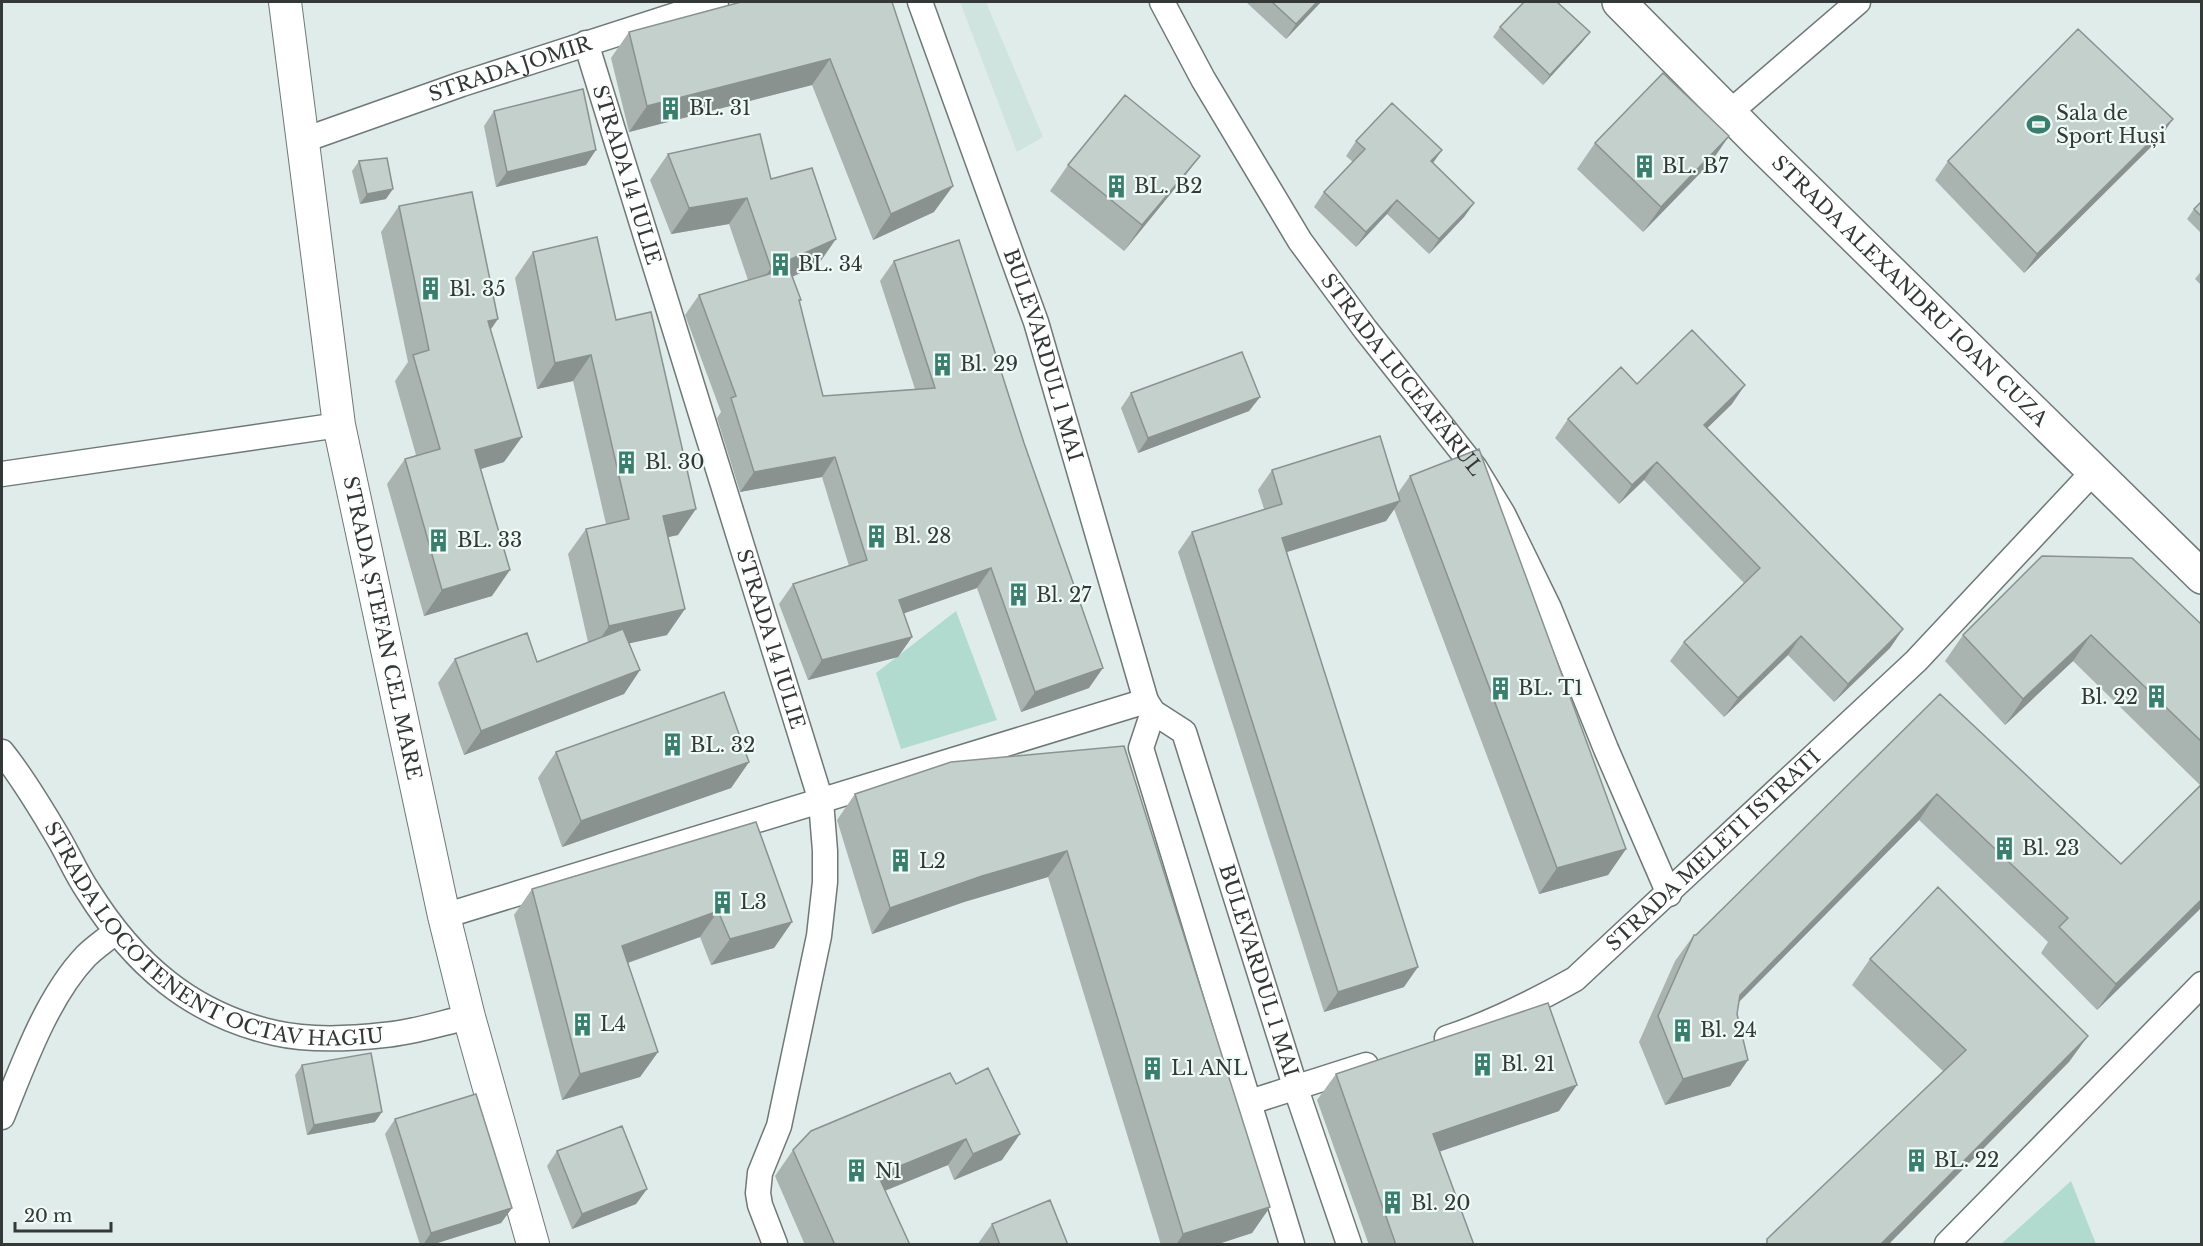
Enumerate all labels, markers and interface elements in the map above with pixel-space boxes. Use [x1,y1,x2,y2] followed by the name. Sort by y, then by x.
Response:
[425,31,596,107] street label: STRADA JOMIR
[588,82,666,268] street label: STRADA 14 IULIE
[658,95,684,121] building icon: BL. 31
[689,96,751,120] place label: BL. 31
[2056,101,2166,149] place label: Sala de Sport Huși
[2025,112,2051,138] sports icon: Sala de Sport Huși
[1767,150,2053,432] street label: STRADA ALEXANDRU IOAN CUZA
[1631,153,1657,179] building icon: BL. B7
[1662,154,1729,178] place label: BL. B7
[1103,173,1129,199] building icon: BL. B2
[1134,174,1202,198] place label: BL. B2
[998,245,1088,464] street label: BULEVARDUL 1 MAI
[767,251,793,277] building icon: BL. 34
[798,252,863,276] place label: BL. 34
[1316,269,1488,481] street label: STRADA LUCEAFĂRUL
[418,276,444,302] building icon: Bl. 35
[449,277,506,301] place label: Bl. 35
[929,351,955,377] building icon: Bl. 29
[960,352,1018,376] place label: Bl. 29
[614,449,640,475] building icon: Bl. 30
[645,450,704,474] place label: Bl. 30
[338,474,427,782] street label: STRADA ȘTEFAN CEL MARE
[863,523,889,549] building icon: Bl. 28
[894,524,951,548] place label: Bl. 28
[426,527,452,553] building icon: BL. 33
[457,528,522,552] place label: BL. 33
[732,546,810,732] street label: STRADA 14 IULIE
[1005,582,1031,608] building icon: Bl. 27
[1036,583,1092,607] place label: Bl. 27
[1487,675,1513,701] building icon: BL. T1
[1518,676,1583,700] place label: BL. T1
[2143,684,2169,710] building icon: Bl. 22
[2080,685,2138,709] place label: Bl. 22
[659,732,685,758] building icon: BL. 32
[690,733,755,757] place label: BL. 32
[1601,744,1825,956] street label: STRADA MELETI ISTRATI
[39,817,385,1051] street label: STRADA LOCOTENENT OCTAV HAGIU
[1991,835,2017,861] building icon: Bl. 23
[2022,836,2080,860] place label: Bl. 23
[888,848,914,874] building icon: L2
[919,849,946,873] place label: L2
[1214,861,1303,1080] street label: BULEVARDUL 1 MAI
[709,889,735,915] building icon: L3
[740,890,767,914] place label: L3
[569,1011,595,1037] building icon: L4
[600,1012,626,1036] place label: L4
[1669,1017,1695,1043] building icon: Bl. 24
[1700,1018,1757,1042] place label: Bl. 24
[1470,1051,1496,1077] building icon: Bl. 21
[1501,1052,1555,1076] place label: Bl. 21
[1140,1055,1166,1081] building icon: L1 ANL
[1171,1056,1248,1080] place label: L1 ANL
[1903,1147,1929,1173] building icon: BL. 22
[1934,1148,1999,1172] place label: BL. 22
[844,1158,870,1184] building icon: N1
[875,1159,902,1183] place label: N1
[1380,1190,1406,1216] building icon: Bl. 20
[1411,1191,1470,1215] place label: Bl. 20
[15,1195,111,1233] scale bar
[24,1205,72,1227] text: 20 m

